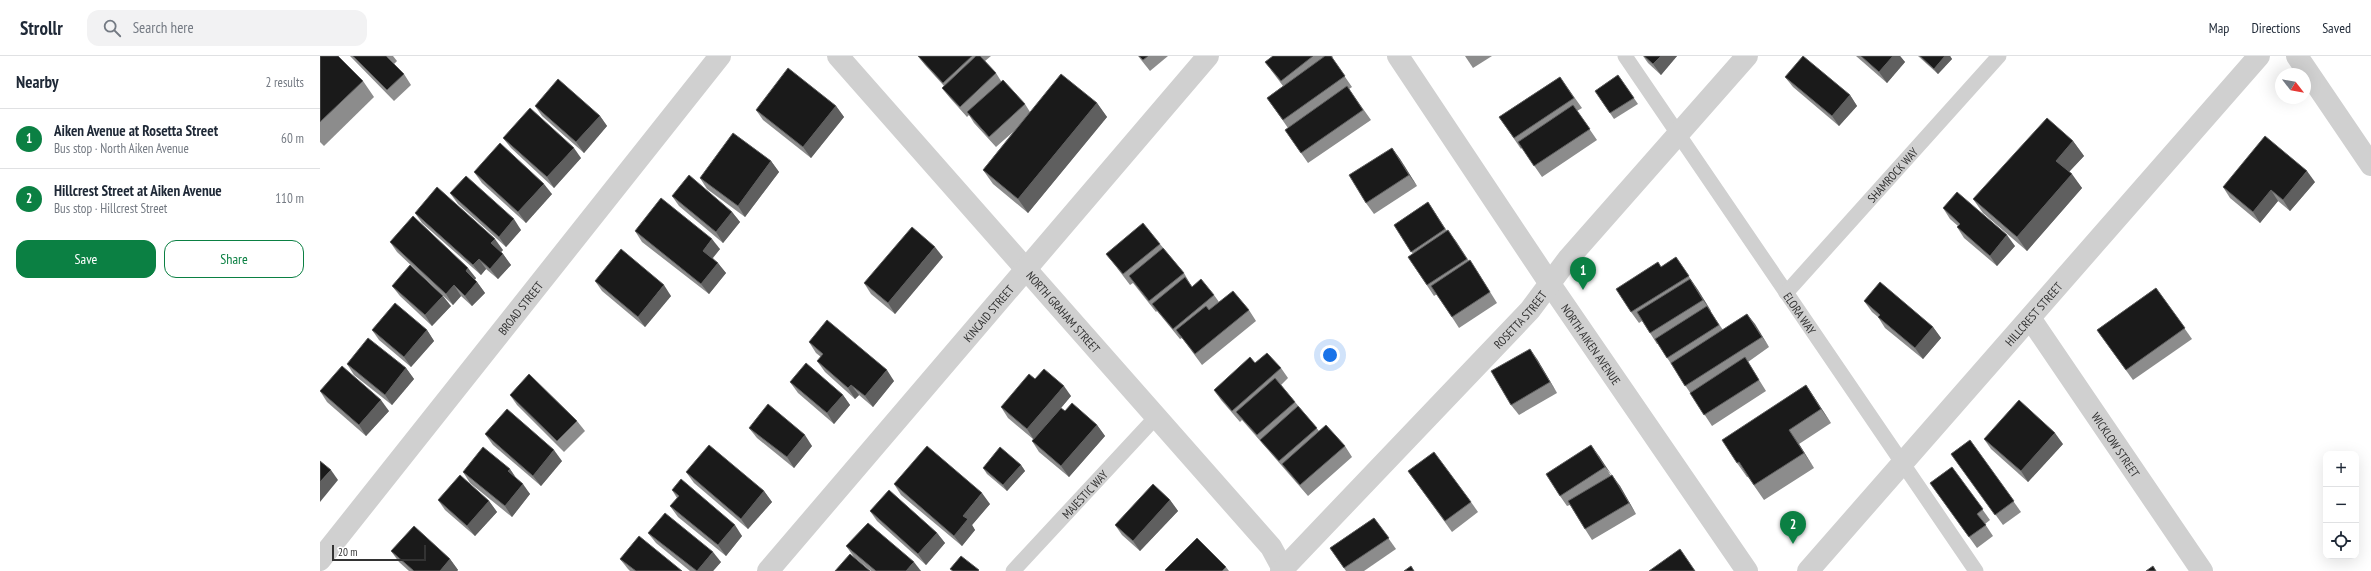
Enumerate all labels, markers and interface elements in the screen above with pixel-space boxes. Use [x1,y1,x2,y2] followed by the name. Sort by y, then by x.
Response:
[87,10,367,46] search box
[20,16,63,40] text: Strollr
[101,17,123,39] icon: search
[133,18,194,37] text: Search here
[2209,19,2229,37] text: Map
[2251,19,2300,37] text: Directions
[2322,19,2351,37] text: Saved
[2275,68,2311,104] north arrow
[16,71,59,93] text: Nearby
[265,74,304,91] text: 2 results
[54,121,218,140] text: Aiken Avenue at Rosetta Street
[26,130,32,147] text: 1
[281,130,304,147] text: 60 m
[54,140,189,157] text: Bus stop · North Aiken Avenue
[1864,144,1921,205] street label: SHAMROCK WAY
[54,181,222,200] text: Hillcrest Street at Aiken Avenue
[26,190,32,207] text: 2
[275,190,304,207] text: 110 m
[54,200,167,217] text: Bus stop · Hillcrest Street
[16,240,156,278] button: Save
[164,240,304,278] button: Share
[1570,257,1596,290] pin: 1
[1024,268,1104,356] street label: NORTH GRAHAM STREET
[494,278,546,337] street label: BROAD STREET
[2001,278,2066,349] street label: HILLCREST STREET
[960,281,1017,345] street label: KINCAID STREET
[1490,287,1550,351] street label: ROSETTA STREET
[1781,289,1820,337] street label: ELORA WAY
[1558,301,1624,387] street label: NORTH AIKEN AVENUE
[1320,345,1340,365] your location
[2089,409,2144,480] street label: WICKLOW STREET
[2323,451,2359,559] map controls
[2323,451,2359,487] button: +
[1058,466,1111,521] street label: MAJESTIC WAY
[2323,487,2359,523] button: −
[1780,511,1806,544] pin: 2
[2323,523,2359,559] button: locate
[332,543,426,562] scale bar
[338,545,357,559] text: 20 m

